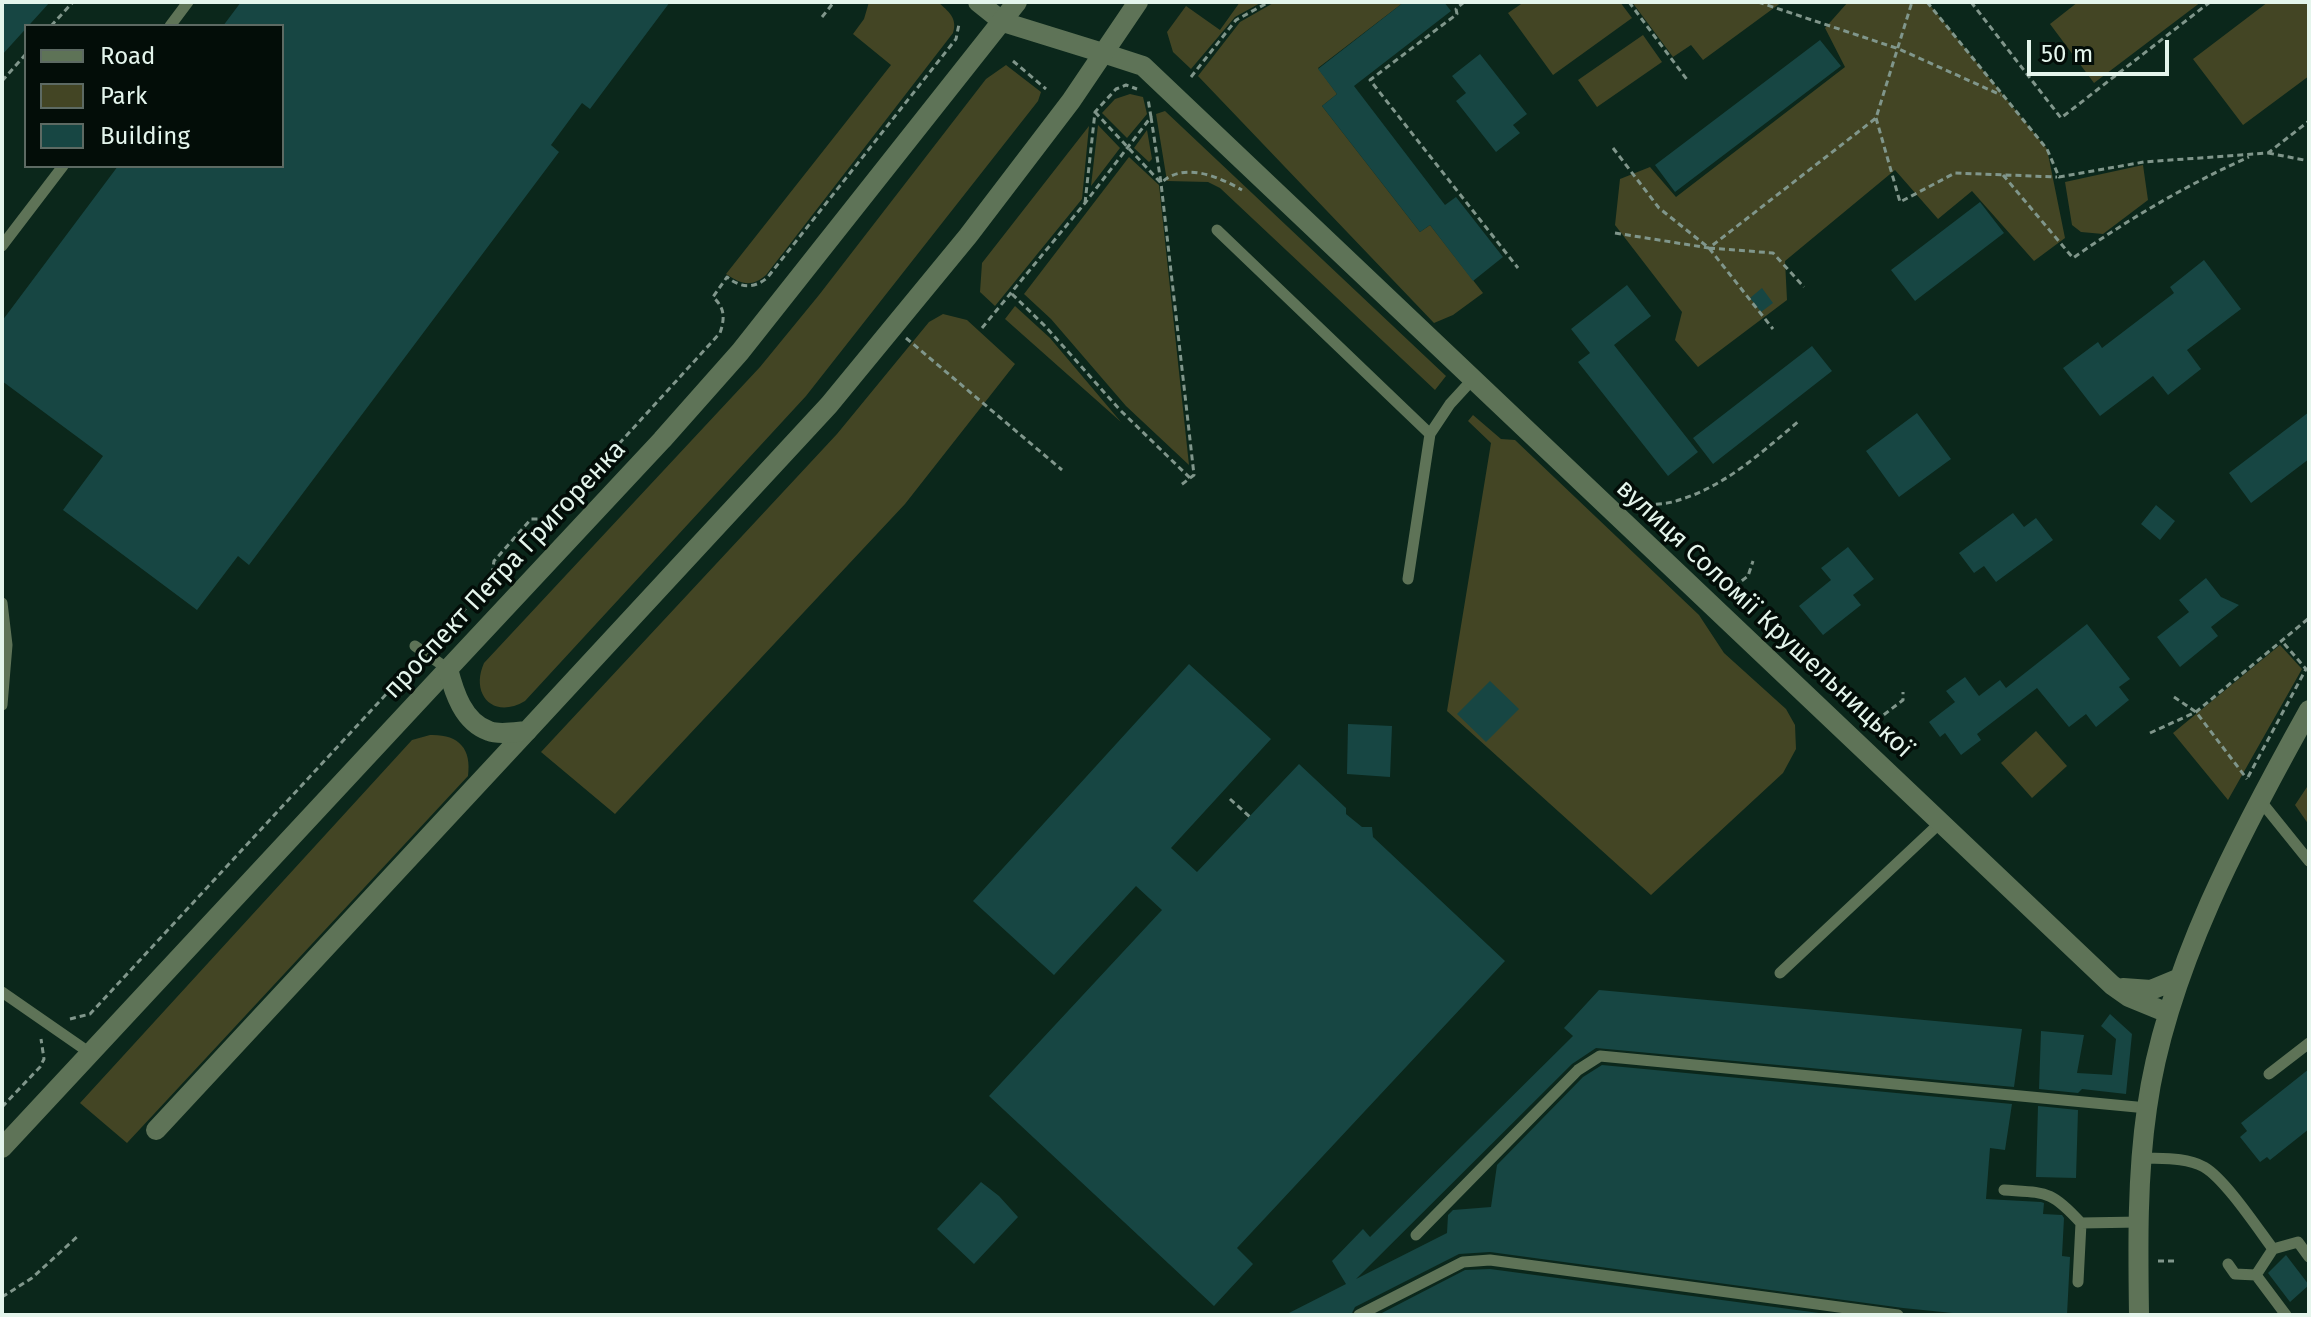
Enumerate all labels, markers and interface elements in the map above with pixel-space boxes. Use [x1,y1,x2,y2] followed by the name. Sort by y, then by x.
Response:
[24,24,284,168] legend
[2031,24,2173,74] scale bar
[2041,40,2093,68] text: 50 m
[100,42,155,70] text: Road
[100,82,147,110] text: Park
[100,122,190,150] text: Building
[377,435,633,705] street label: проспект Петра Григоренка
[1609,473,1919,765] street label: вулиця Соломії Крушельницької

